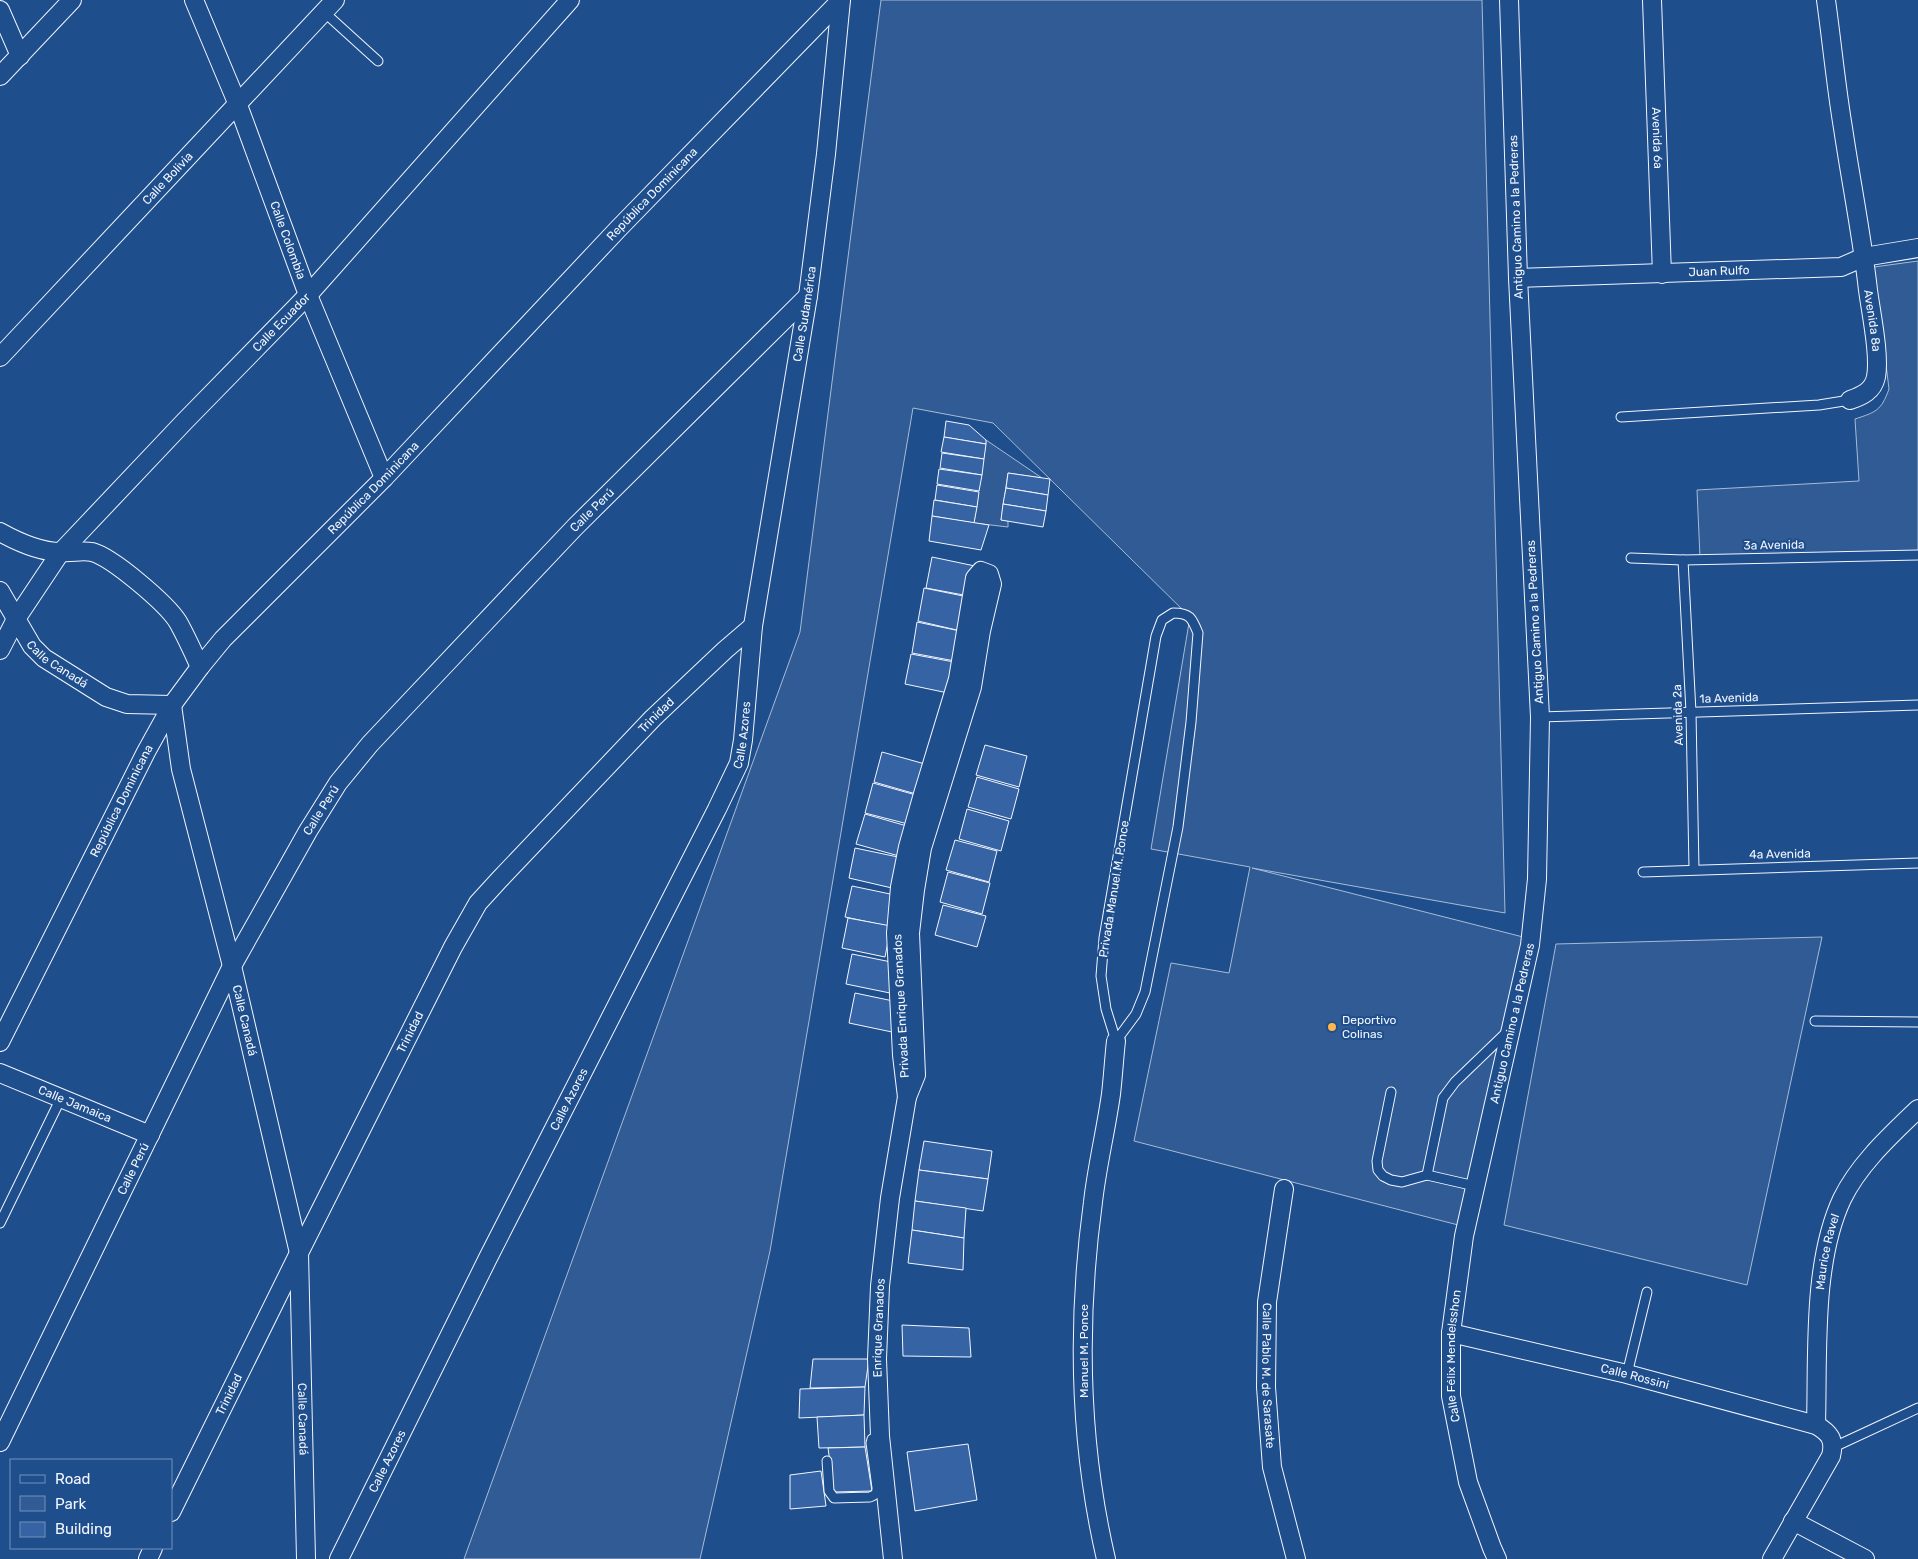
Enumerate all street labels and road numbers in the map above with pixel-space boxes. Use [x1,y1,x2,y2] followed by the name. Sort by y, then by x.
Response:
[1649,107,1665,169] street label: Avenida 6a
[1506,135,1526,299] street label: Antiguo Camino a la Pedreras
[604,145,700,243] street label: República Dominicana
[140,149,196,208] street label: Calle Bolivia
[267,199,309,281] street label: Calle Colombia
[1688,263,1750,279] street label: Juan Rulfo
[790,265,819,363] street label: Calle Sudamérica
[1861,289,1884,352] street label: Avenida 8a
[250,290,313,354] street label: Calle Ecuador
[325,439,422,537] street label: República Dominicana
[567,485,617,535] street label: Calle Perú
[1743,537,1805,553] street label: 3a Avenida
[1524,540,1546,704] street label: Antiguo Camino a la Pedreras
[24,638,91,691] street label: Calle Canadá
[1670,684,1686,746] street label: Avenida 2a
[1699,690,1759,706] street label: 1a Avenida
[636,695,677,736] street label: Trinidad
[730,701,753,771] street label: Calle Azores
[87,742,156,859] street label: República Dominicana
[300,783,342,838] street label: Calle Perú
[1096,819,1132,959] street label: Privada Manuel M. Ponce
[1749,846,1811,862] street label: 4a Avenida
[890,934,912,1078] street label: Privada Enrique Granados
[1487,942,1537,1105] street label: Antiguo Camino a la Pedreras
[230,984,260,1057] street label: Calle Canadá
[394,1009,426,1055] street label: Trinidad
[547,1066,591,1133] street label: Calle Azores
[36,1083,113,1125] street label: Calle Jamaica
[115,1140,152,1197] street label: Calle Perú
[1813,1212,1842,1291] street label: Maurice Ravel
[870,1277,888,1378] street label: Enrique Granados
[1444,1289,1464,1423] street label: Calle Félix Mendelsshon
[1259,1303,1278,1449] street label: Calle Pablo M. de Sarasate
[1077,1304,1091,1398] street label: Manuel M. Ponce
[1599,1361,1671,1392] street label: Calle Rossini
[213,1371,245,1418] street label: Trinidad
[295,1383,311,1455] street label: Calle Canadá
[366,1428,409,1495] street label: Calle Azores

